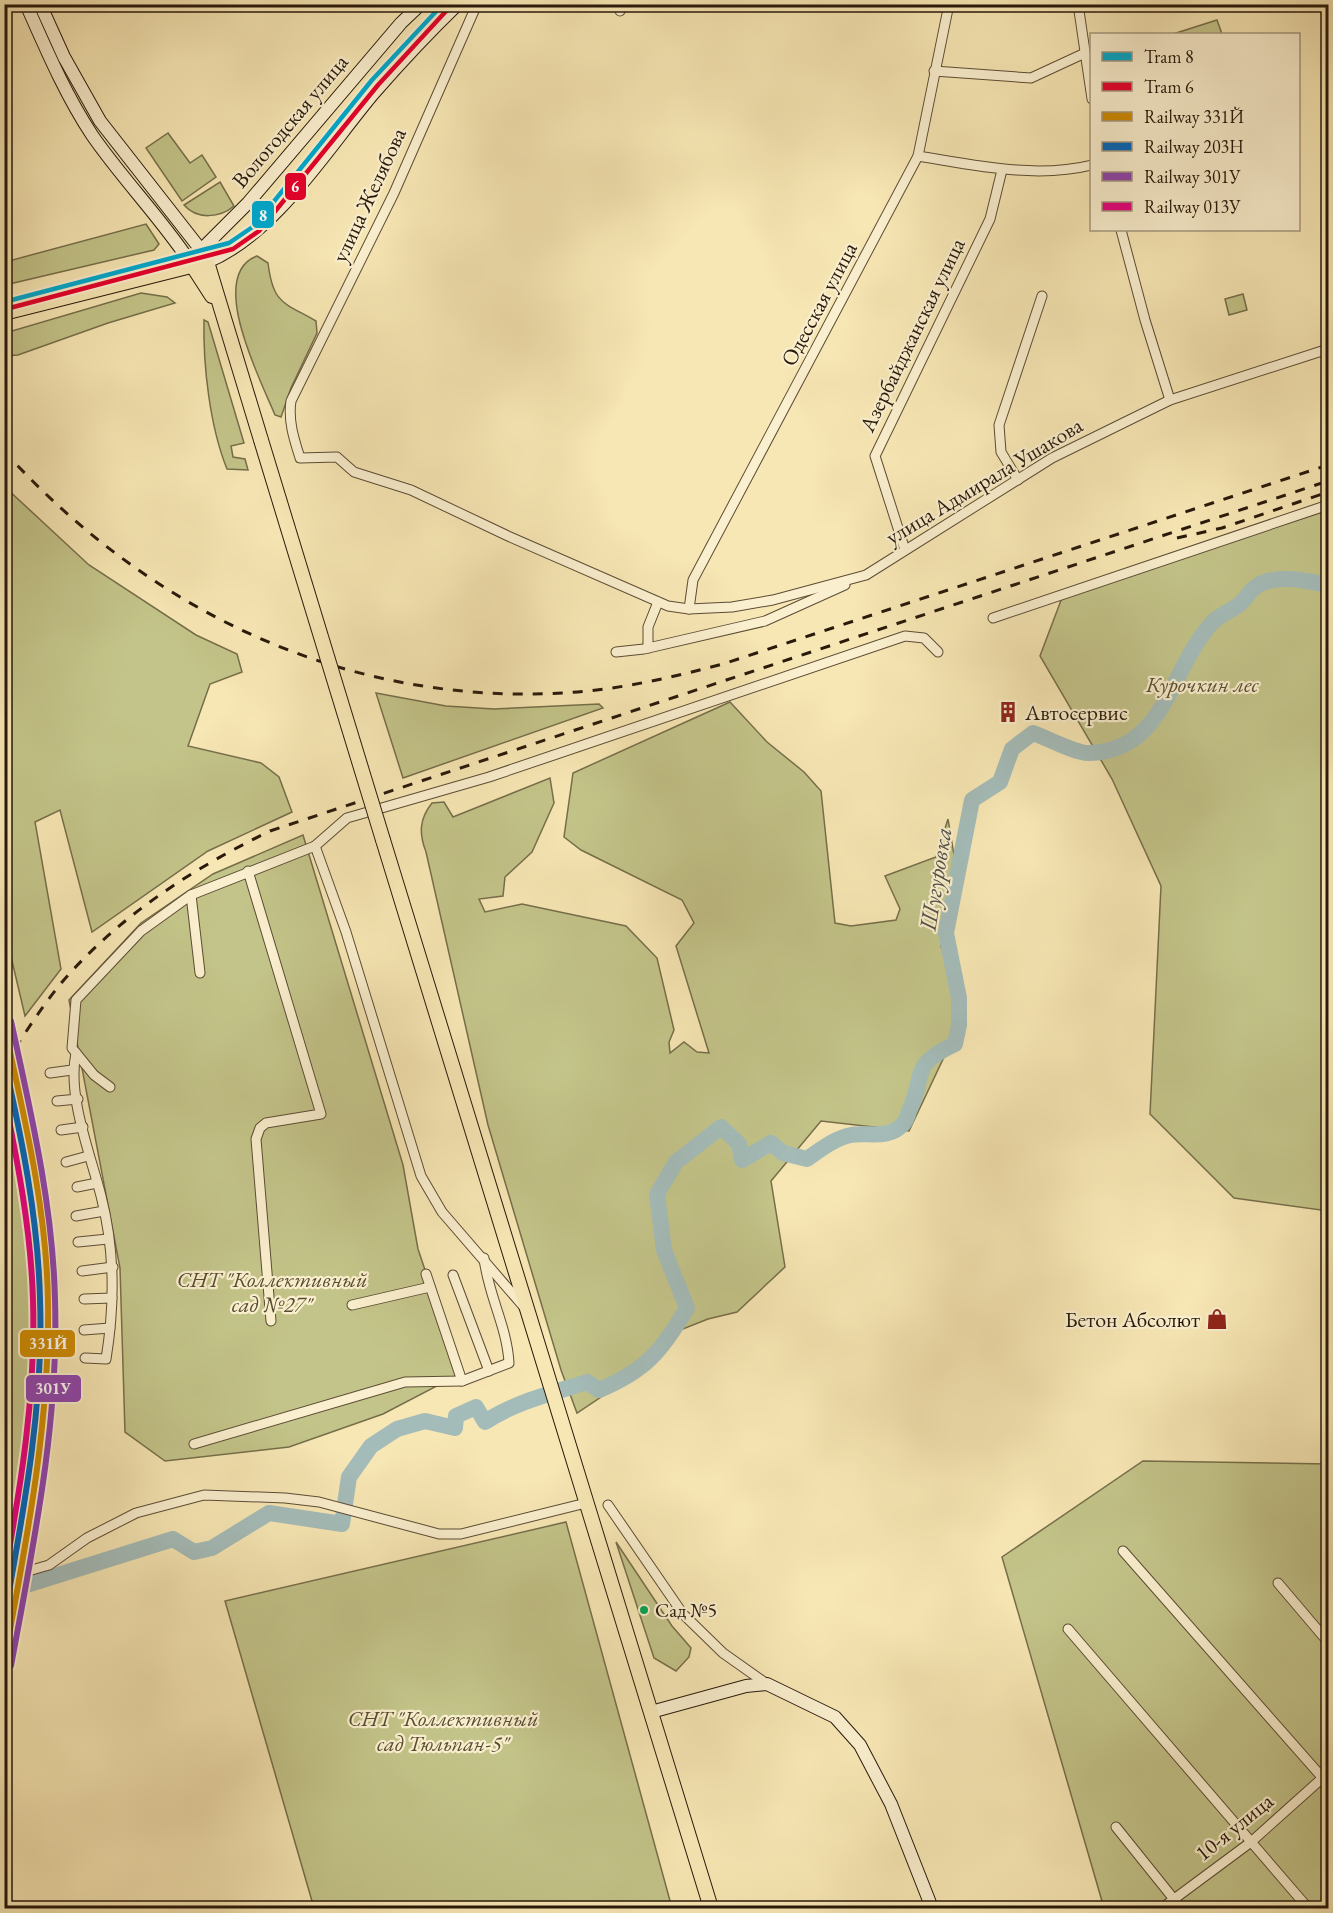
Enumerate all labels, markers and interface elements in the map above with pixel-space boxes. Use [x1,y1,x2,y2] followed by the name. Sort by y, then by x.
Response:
[1090,33,1300,231] legend
[1144,45,1194,68] text: Tram 8
[226,48,355,194] street label: Вологодская улица
[1144,75,1194,98] text: Tram 6
[1144,105,1244,128] text: Railway 331Й
[325,123,413,267] street label: улица Желябова
[1144,135,1244,158] text: Railway 203Н
[1144,165,1241,188] text: Railway 301У
[284,172,307,201] line badge: 6
[291,176,300,197] text: 6
[1144,195,1241,218] text: Railway 013У
[251,200,275,229] line badge: 8
[259,205,267,226] text: 8
[852,233,972,438] street label: Азербайджанская улица
[774,237,864,371] street label: Одесская улица
[880,411,1088,551] street label: улица Адмирала Ушакова
[1145,670,1259,699] park label: Курочкин лес
[1024,698,1128,727] place label: Автосервис
[996,700,1020,724] building icon: Автосервис
[911,825,958,934] water label: Шугуровка
[177,1265,367,1319] park label: СНТ "Коллективный сад №27"
[1065,1305,1200,1334] place label: Бетон Абсолют
[1205,1307,1229,1331] shop icon: Бетон Абсолют
[19,1329,76,1358] line badge: 331Й
[29,1333,67,1354] text: 331Й
[25,1374,82,1403] line badge: 301У
[35,1378,71,1399] text: 301У
[655,1597,717,1623] place label: Сад №5
[638,1604,650,1616] marker: Сад №5
[348,1704,538,1758] park label: СНТ "Коллективный сад Тюльпан-5"
[1189,1786,1279,1867] street label: 10-я улица

